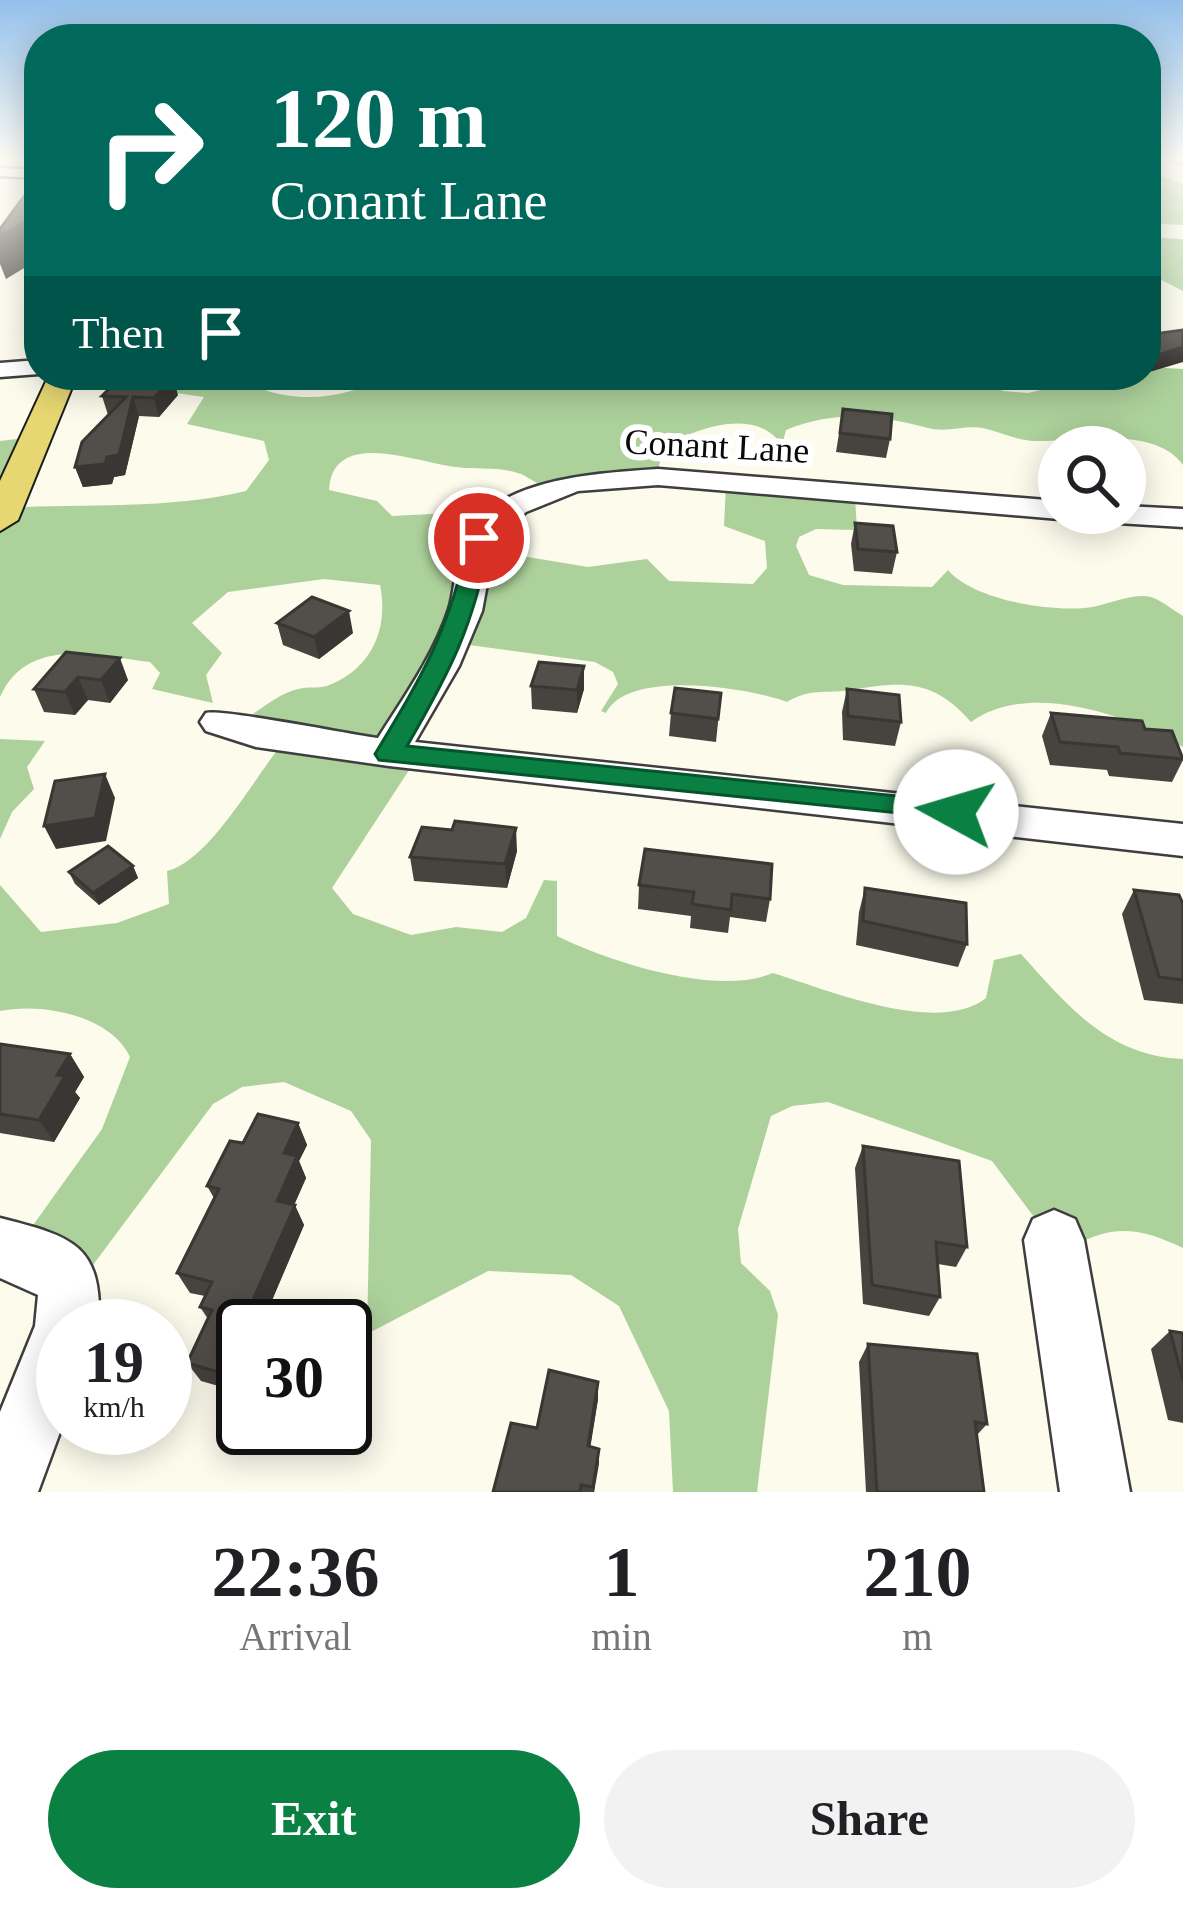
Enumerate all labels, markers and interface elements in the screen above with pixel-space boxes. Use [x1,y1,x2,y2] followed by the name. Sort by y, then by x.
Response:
[72,72,228,228] icon: right
[270,72,487,165] text: 120 m
[270,171,547,231] text: Conant Lane
[188,300,254,366] icon: arrive
[72,308,164,358] text: Then
[624,421,810,471] street label: Conant Lane
[1038,426,1146,534] map controls
[1038,426,1146,534] button: search
[428,487,530,589] pin
[446,505,512,571] icon: arrive
[893,749,1019,875] position arrow
[216,1299,372,1455] speed limit sign: 30
[84,1329,144,1395] text: 19
[83,1390,145,1423] text: km/h
[212,1532,380,1612] text: 22:36
[603,1532,639,1612] text: 1
[863,1532,971,1612] text: 210
[239,1615,352,1658] text: Arrival
[591,1615,652,1658] text: min
[902,1615,933,1658] text: m
[48,1750,580,1888] button: Exit
[604,1750,1135,1888] button: Share

